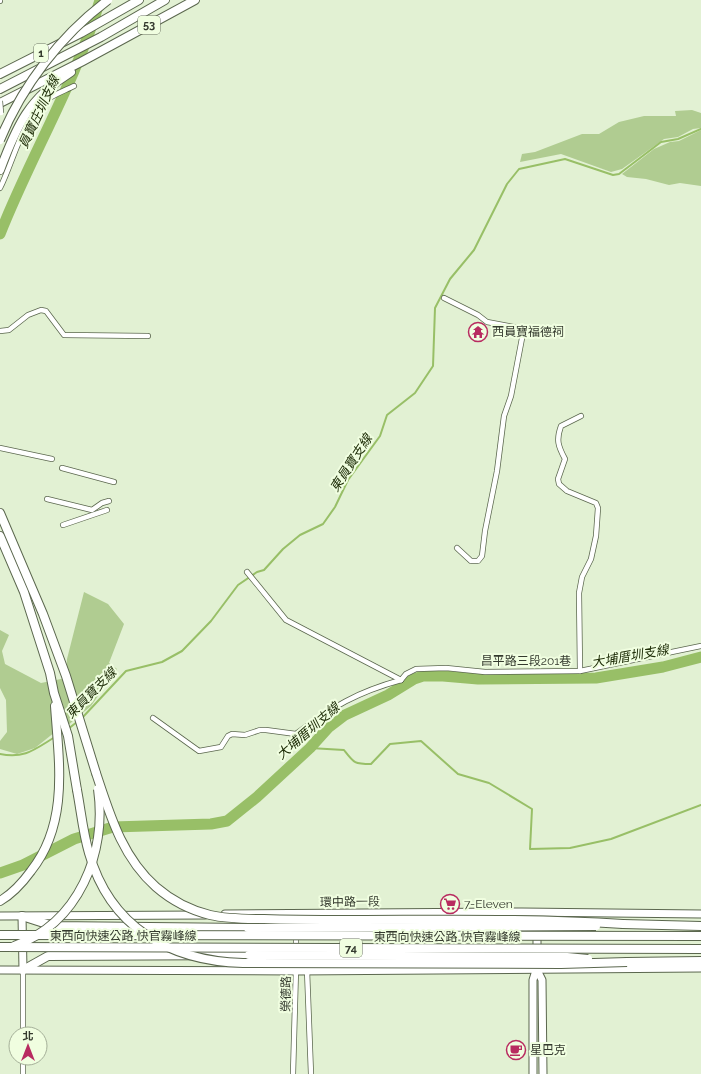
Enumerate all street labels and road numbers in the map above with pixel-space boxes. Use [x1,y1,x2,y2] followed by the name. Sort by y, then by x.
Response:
[138,16,160,34] road number: 53
[34,44,48,62] road number: 1
[481,654,571,668] street label: 昌平路三段201巷
[320,894,380,910] street label: 環中路一段
[49,929,197,943] street label: 東西向快速公路 快官霧峰線
[373,930,521,944] street label: 東西向快速公路 快官霧峰線
[340,939,362,957] road number: 74
[279,976,293,1012] street label: 榮德路

